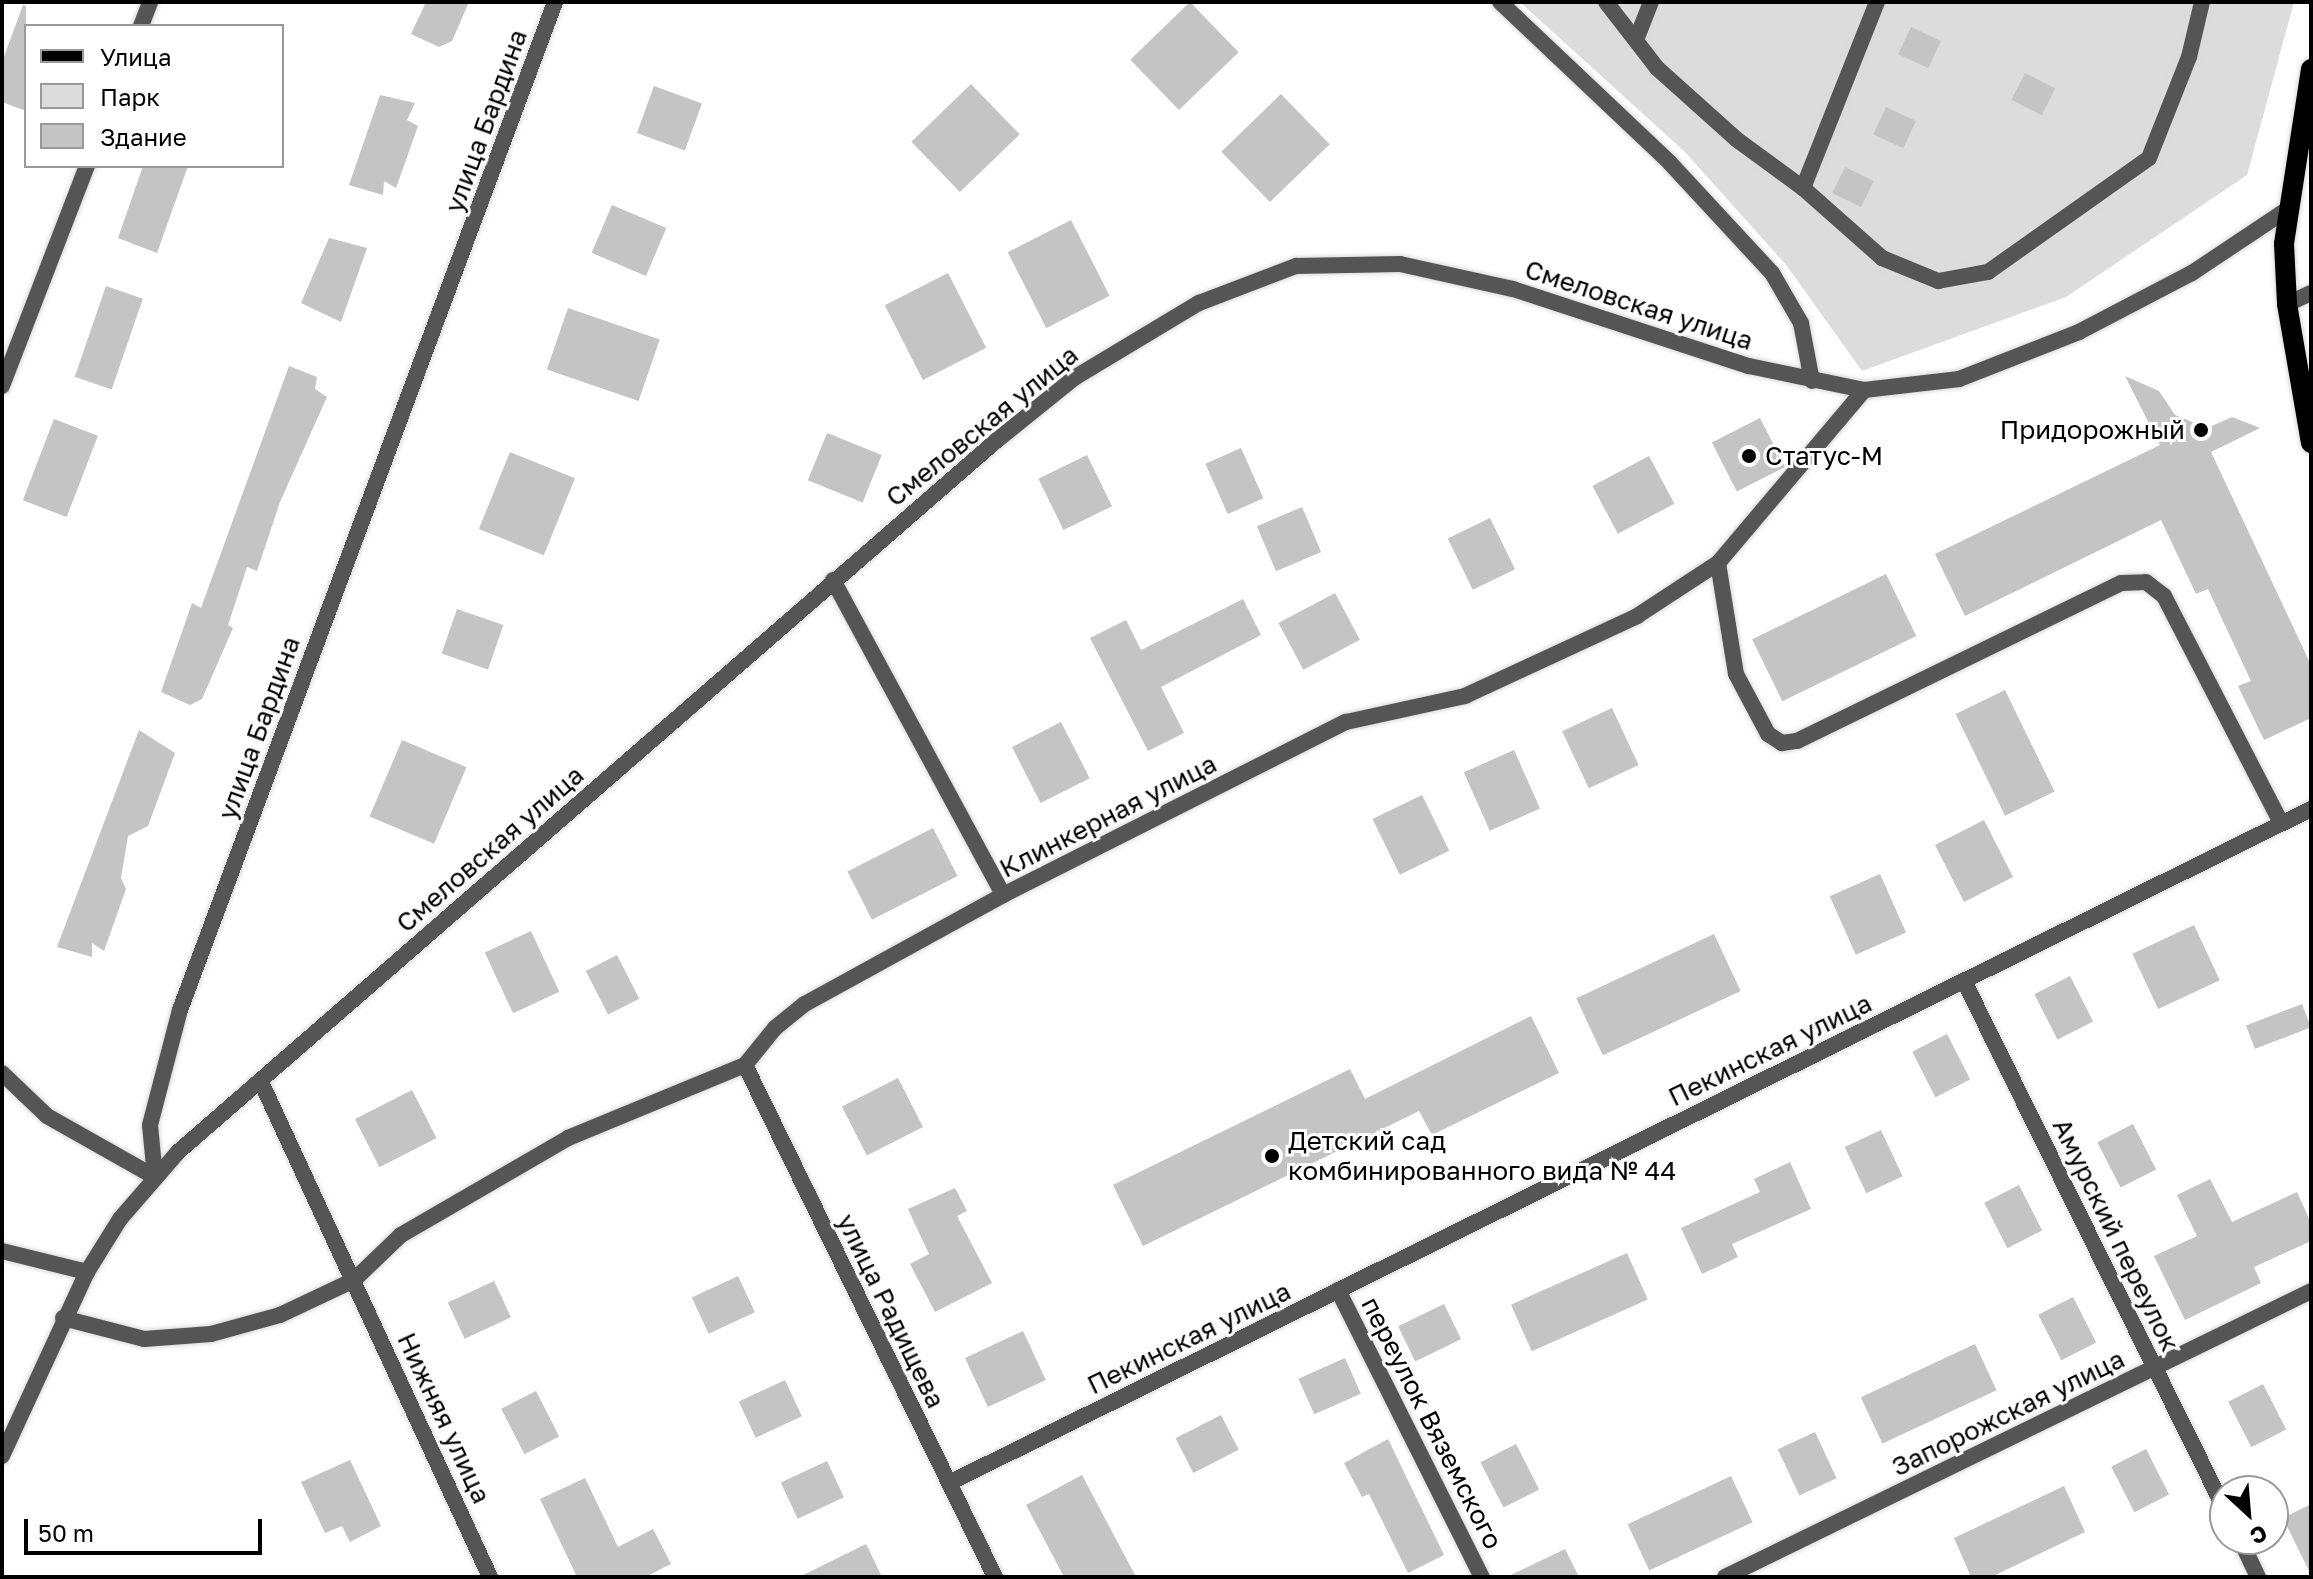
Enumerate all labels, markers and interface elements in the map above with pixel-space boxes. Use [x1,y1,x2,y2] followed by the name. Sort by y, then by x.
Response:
[24,24,284,168] legend
[438,25,534,217] street label: улица Бардина
[100,42,172,71] text: Улица
[100,82,160,111] text: Парк
[100,122,187,151] text: Здание
[1521,253,1757,357] street label: Смеловская улица
[880,339,1084,513] street label: Смеловская улица
[2000,414,2185,446] place label: Придорожный
[2192,421,2210,439] marker: Придорожный
[1765,440,1883,472] place label: Статус-М
[1740,447,1758,465] marker: Статус-М
[211,632,307,824] street label: улица Бардина
[994,748,1222,884] street label: Клинкерная улица
[390,759,590,939] street label: Смеловская улица
[1663,987,1877,1113] street label: Пекинская улица
[2046,1114,2186,1356] street label: Амурский переулок
[1288,1125,1676,1186] place label: Детский сад комбинированного вида № 44
[1263,1147,1281,1165] marker: Детский сад комбинированного вида № 44
[830,1209,952,1413] street label: улица Радищева
[1082,1275,1296,1401] street label: Пекинская улица
[1355,1292,1509,1554] street label: переулок Вяземского
[391,1328,497,1508] street label: Нижняя улица
[1887,1343,2129,1483] street label: Запорожская улица
[2209,1475,2289,1555] north arrow
[28,1503,266,1553] scale bar
[38,1518,94,1547] text: 50 m
[2246,1520,2272,1551] text: С

